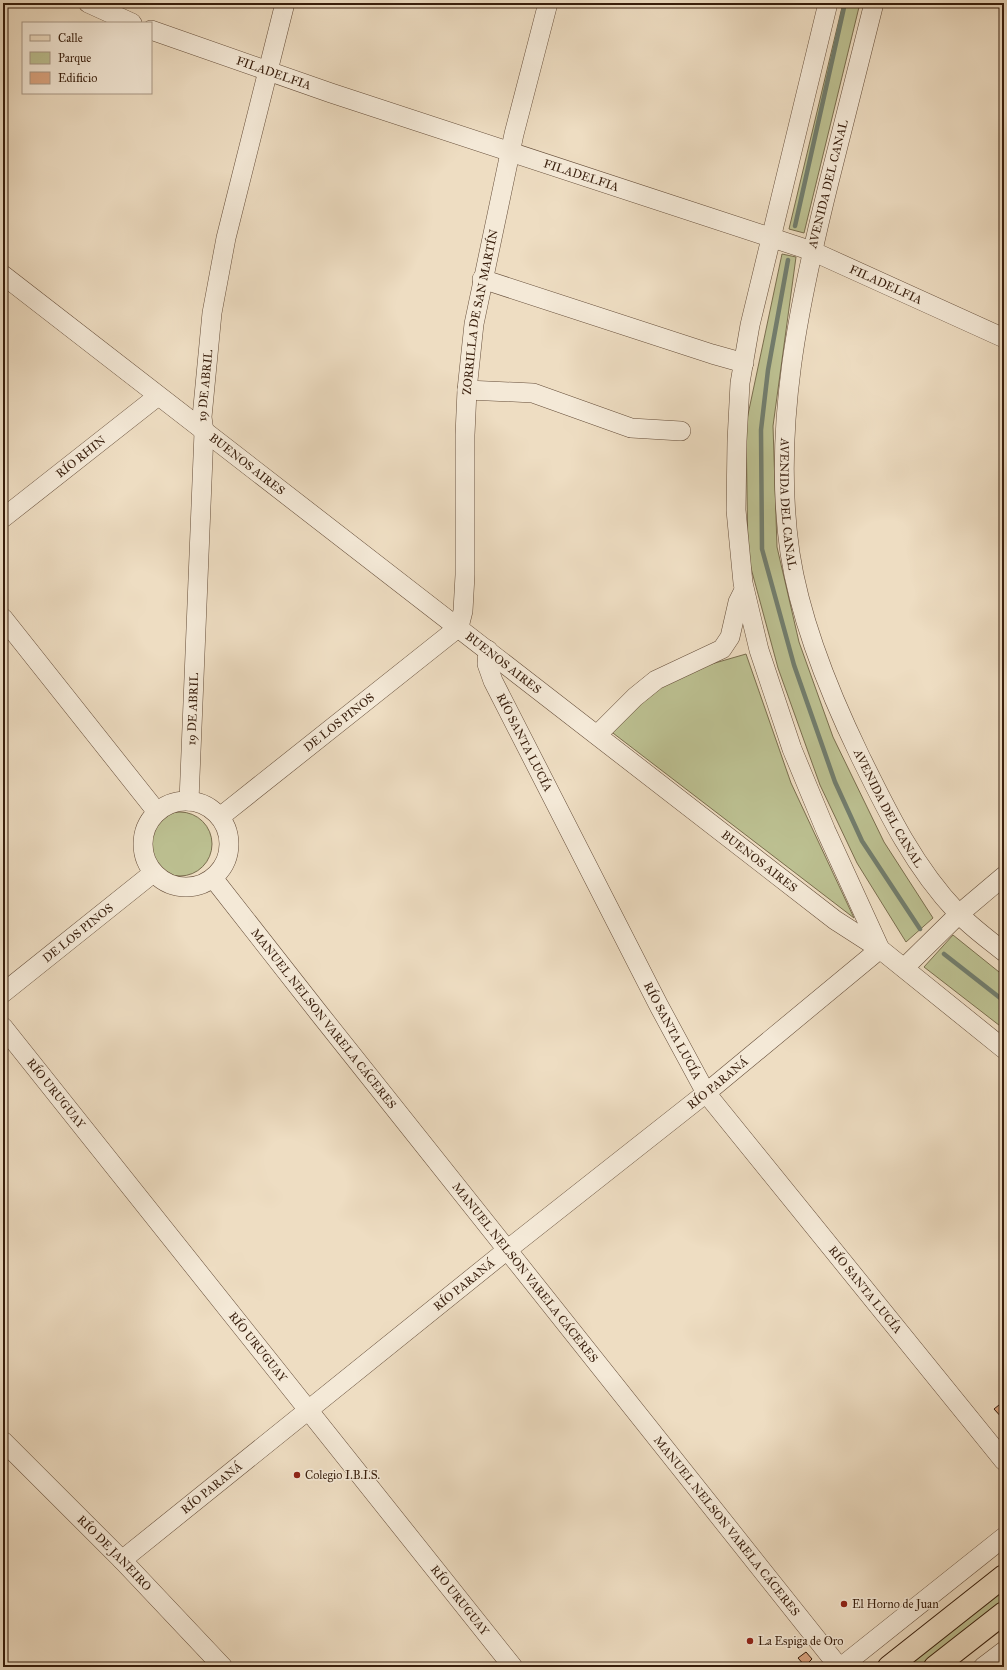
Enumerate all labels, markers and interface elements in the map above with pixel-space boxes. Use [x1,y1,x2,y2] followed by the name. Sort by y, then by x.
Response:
[22,22,152,94] legend
[58,31,83,45] text: Calle
[58,51,91,66] text: Parque
[234,53,313,92] street label: FILADELFIA
[58,71,97,85] text: Edificio
[805,118,851,251] street label: AVENIDA DEL CANAL
[542,156,620,194] street label: FILADELFIA
[460,228,501,395] street label: ZORRILLA DE SAN MARTÍN
[847,262,924,307] street label: FILADELFIA
[195,349,215,423] street label: 19 DE ABRIL
[207,431,288,498] street label: BUENOS AIRES
[53,433,108,481] street label: RÍO RHIN
[777,437,800,571] street label: AVENIDA DEL CANAL
[463,629,544,697] street label: BUENOS AIRES
[184,672,201,746] street label: 19 DE ABRIL
[301,690,377,755] street label: DE LOS PINOS
[493,691,555,794] street label: RÍO SANTA LUCÍA
[850,746,926,870] street label: AVENIDA DEL CANAL
[719,828,800,895] street label: BUENOS AIRES
[40,901,116,965] street label: DE LOS PINOS
[248,926,399,1112] street label: MANUEL NELSON VARELA CÁCERES
[641,979,704,1082] street label: RÍO SANTA LUCÍA
[684,1053,751,1112] street label: RÍO PARANÁ
[24,1056,88,1132] street label: RÍO URUGUAY
[449,1180,601,1365] street label: MANUEL NELSON VARELA CÁCERES
[826,1243,905,1336] street label: RÍO SANTA LUCÍA
[430,1255,497,1314] street label: RÍO PARANÁ
[226,1309,290,1385] street label: RÍO URUGUAY
[651,1433,803,1619] street label: MANUEL NELSON VARELA CÁCERES
[178,1458,245,1517] street label: RÍO PARANÁ
[305,1468,380,1483] place label: Colegio I.B.I.S.
[292,1470,302,1480] marker: Colegio I.B.I.S.
[74,1512,154,1594] street label: RÍO DE JANEIRO
[428,1563,492,1638] street label: RÍO URUGUAY
[852,1597,939,1612] place label: El Horno de Juan
[839,1599,849,1609] marker: El Horno de Juan
[758,1634,843,1649] place label: La Espiga de Oro
[745,1636,755,1646] marker: La Espiga de Oro

